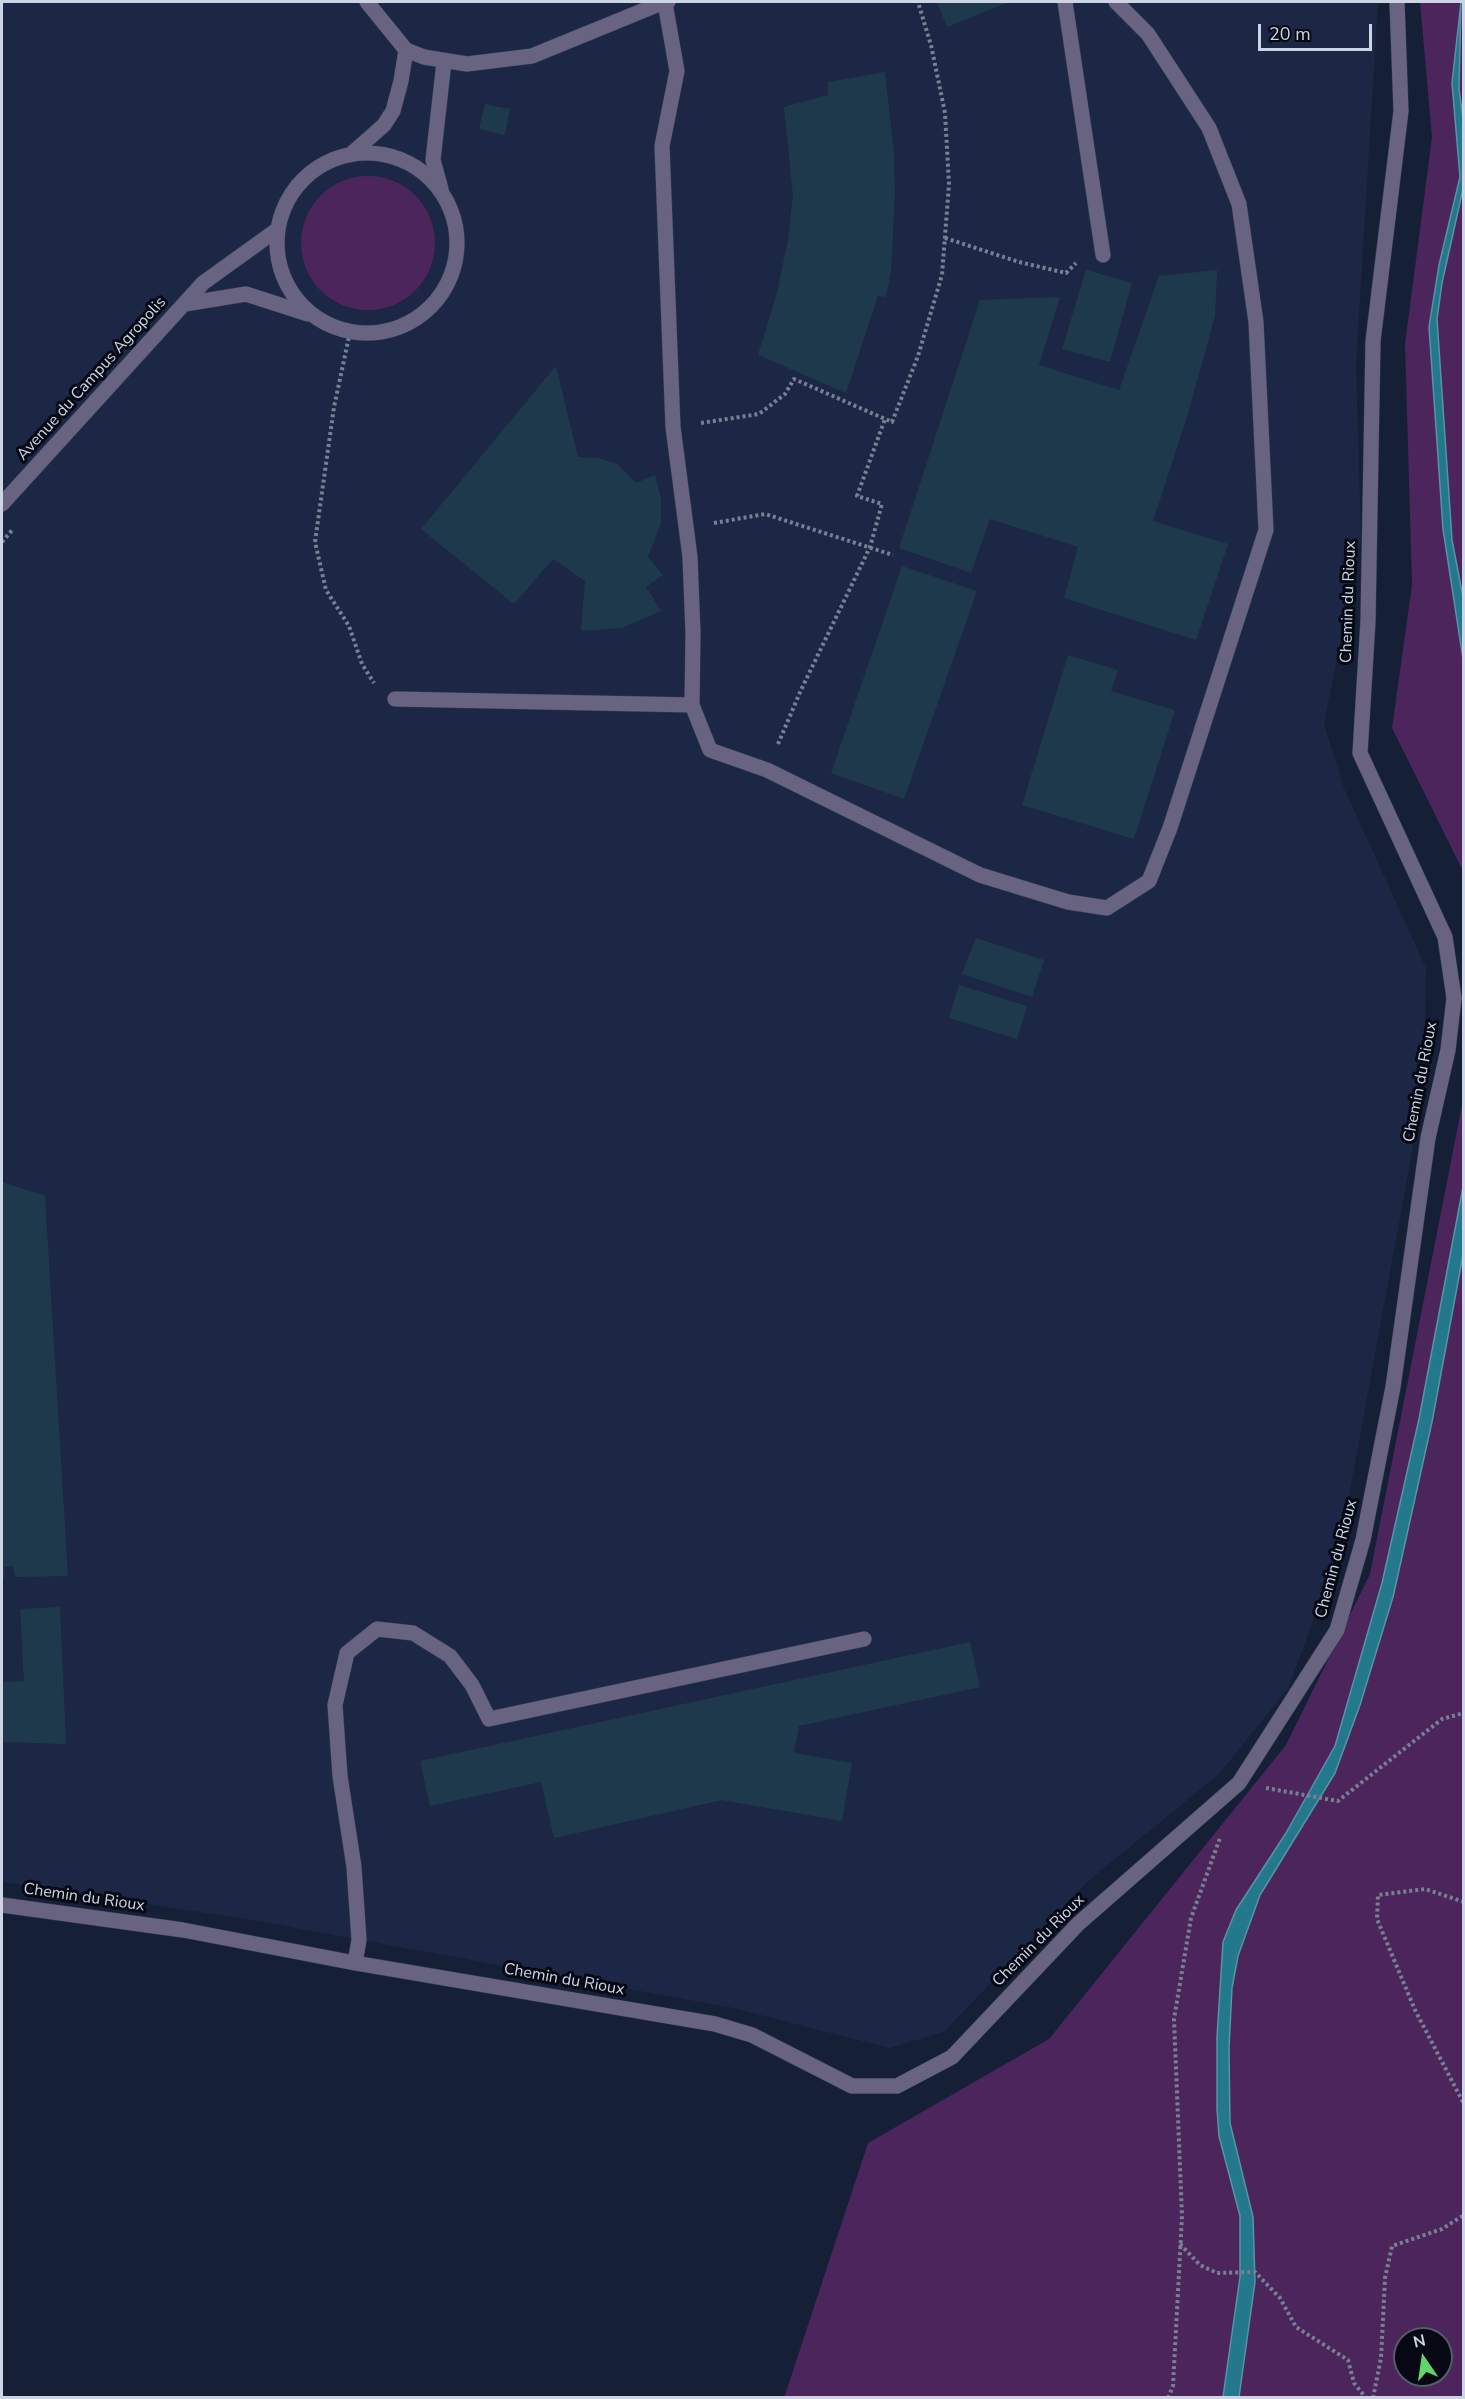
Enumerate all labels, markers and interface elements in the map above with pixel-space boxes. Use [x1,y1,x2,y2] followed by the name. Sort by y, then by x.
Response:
[1261,12,1375,50] scale bar
[1269,22,1311,46] text: 20 m
[13,293,171,465] street label: Avenue du Campus Agropolis
[1337,541,1361,663] street label: Chemin du Rioux
[1400,1020,1442,1144] street label: Chemin du Rioux
[1312,1498,1362,1620] street label: Chemin du Rioux
[22,1880,146,1916] street label: Chemin du Rioux
[989,1891,1089,1991] street label: Chemin du Rioux
[502,1960,626,2000] street label: Chemin du Rioux
[1393,2327,1453,2387] north arrow
[1411,2329,1428,2353] text: N

